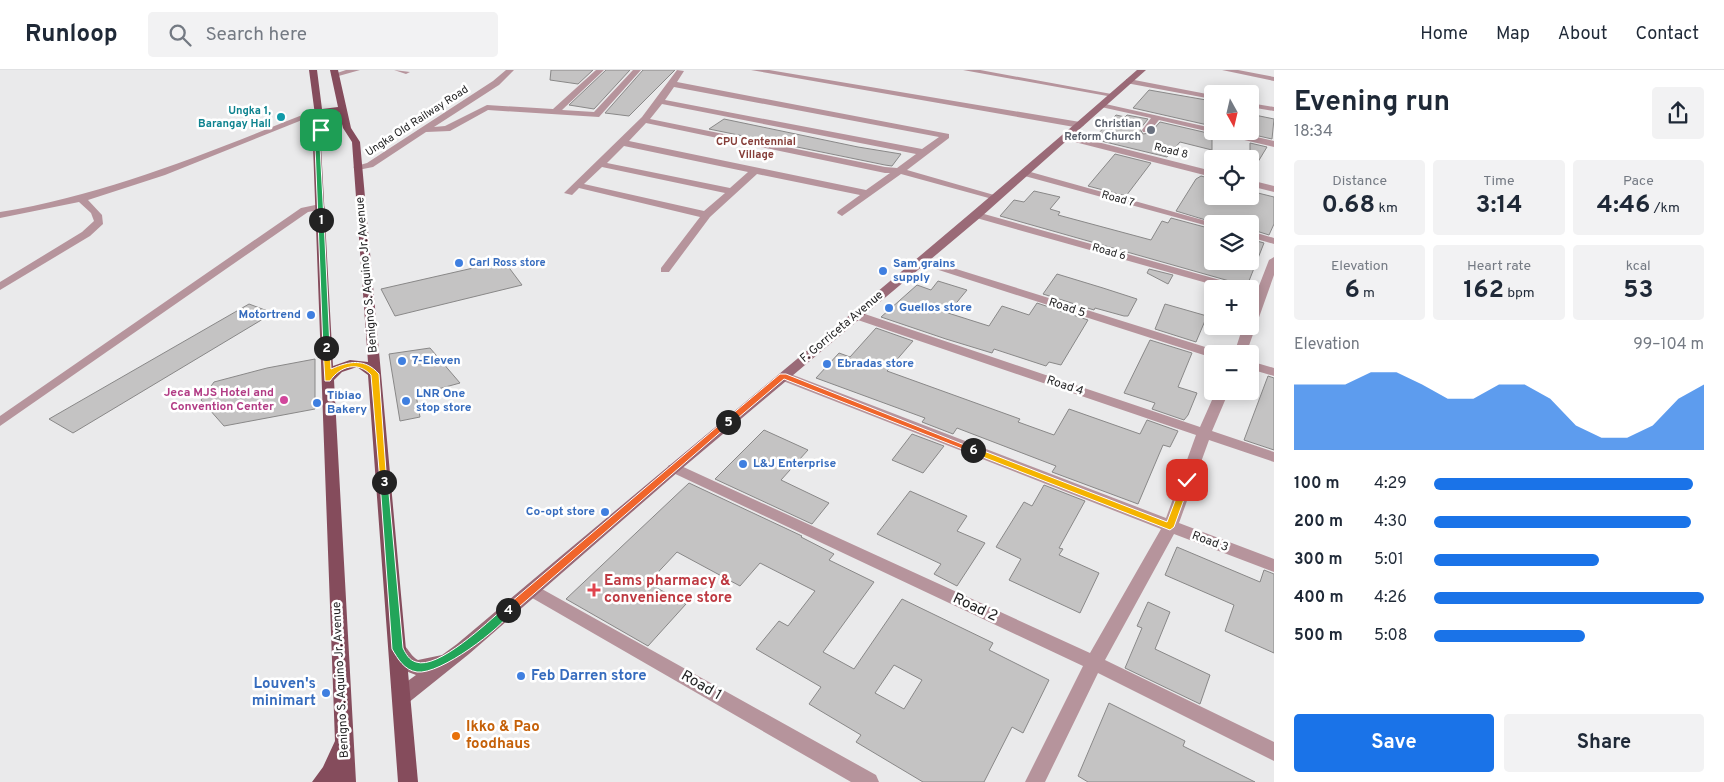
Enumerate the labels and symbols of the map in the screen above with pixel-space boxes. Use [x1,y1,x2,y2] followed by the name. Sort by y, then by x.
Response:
[363,83,471,159] street label: Ungka Old Railway Road
[1204,85,1259,140] north arrow
[198,104,271,131] place label: Ungka 1, Barangay Hall
[300,109,342,151] pin
[275,111,287,123] marker: Ungka 1, Barangay Hall
[1064,117,1141,144] place label: Christian Reform Church
[1145,124,1157,136] marker: Christian Reform Church
[716,135,796,162] district label: CPU Centennial Village
[1152,140,1190,162] street label: Road 8
[1100,188,1136,210] street label: Road 7
[352,196,382,354] street label: Benigno S. Aquino Jr. Avenue
[308,208,334,232] pin: 1
[1090,240,1128,264] street label: Road 6
[469,256,546,270] place label: Carl Ross store
[893,256,956,286] place label: Sam grains supply
[453,257,465,269] marker: Carl Ross store
[877,265,889,277] marker: Sam grains supply
[797,287,887,367] street label: F. Gorriceta Avenue
[1046,295,1088,321] street label: Road 5
[899,300,972,316] place label: Guellos store
[883,302,895,314] marker: Guellos store
[238,307,301,323] place label: Motortrend
[305,309,317,321] marker: Motortrend
[314,336,338,360] pin: 2
[412,353,461,369] place label: 7-Eleven
[396,355,408,367] marker: 7-Eleven
[837,356,914,372] place label: Ebradas store
[821,358,833,370] marker: Ebradas store
[1044,372,1086,400] street label: Road 4
[164,385,274,415] place label: Jeca MJS Hotel and Convention Center
[416,386,472,416] place label: LNR One stop store
[327,388,367,418] place label: Tibiao Bakery
[278,394,290,406] marker: Jeca MJS Hotel and Convention Center
[400,395,412,407] marker: LNR One stop store
[311,397,323,409] marker: Tibiao Bakery
[716,410,740,434] pin: 5
[960,438,986,462] pin: 6
[753,456,837,472] place label: L&J Enterprise
[737,458,749,470] marker: L&J Enterprise
[1166,459,1208,501] pin
[372,470,396,494] pin: 3
[526,504,595,520] place label: Co-opt store
[599,506,611,518] marker: Co-opt store
[1189,528,1231,556] street label: Road 3
[604,572,732,608] place label: Eams pharmacy & convenience store
[588,584,600,596] marker: Eams pharmacy & convenience store
[949,589,1001,627] street label: Road 2
[496,598,520,622] pin: 4
[329,601,353,759] street label: Benigno S. Aquino Jr. Avenue
[531,667,647,686] place label: Feb Darren store
[677,667,725,705] street label: Road 1
[515,670,527,682] marker: Feb Darren store
[252,675,316,711] place label: Louven's minimart
[320,687,332,699] marker: Louven's minimart
[466,718,540,754] place label: Ikko & Pao foodhaus
[450,730,462,742] marker: Ikko & Pao foodhaus

